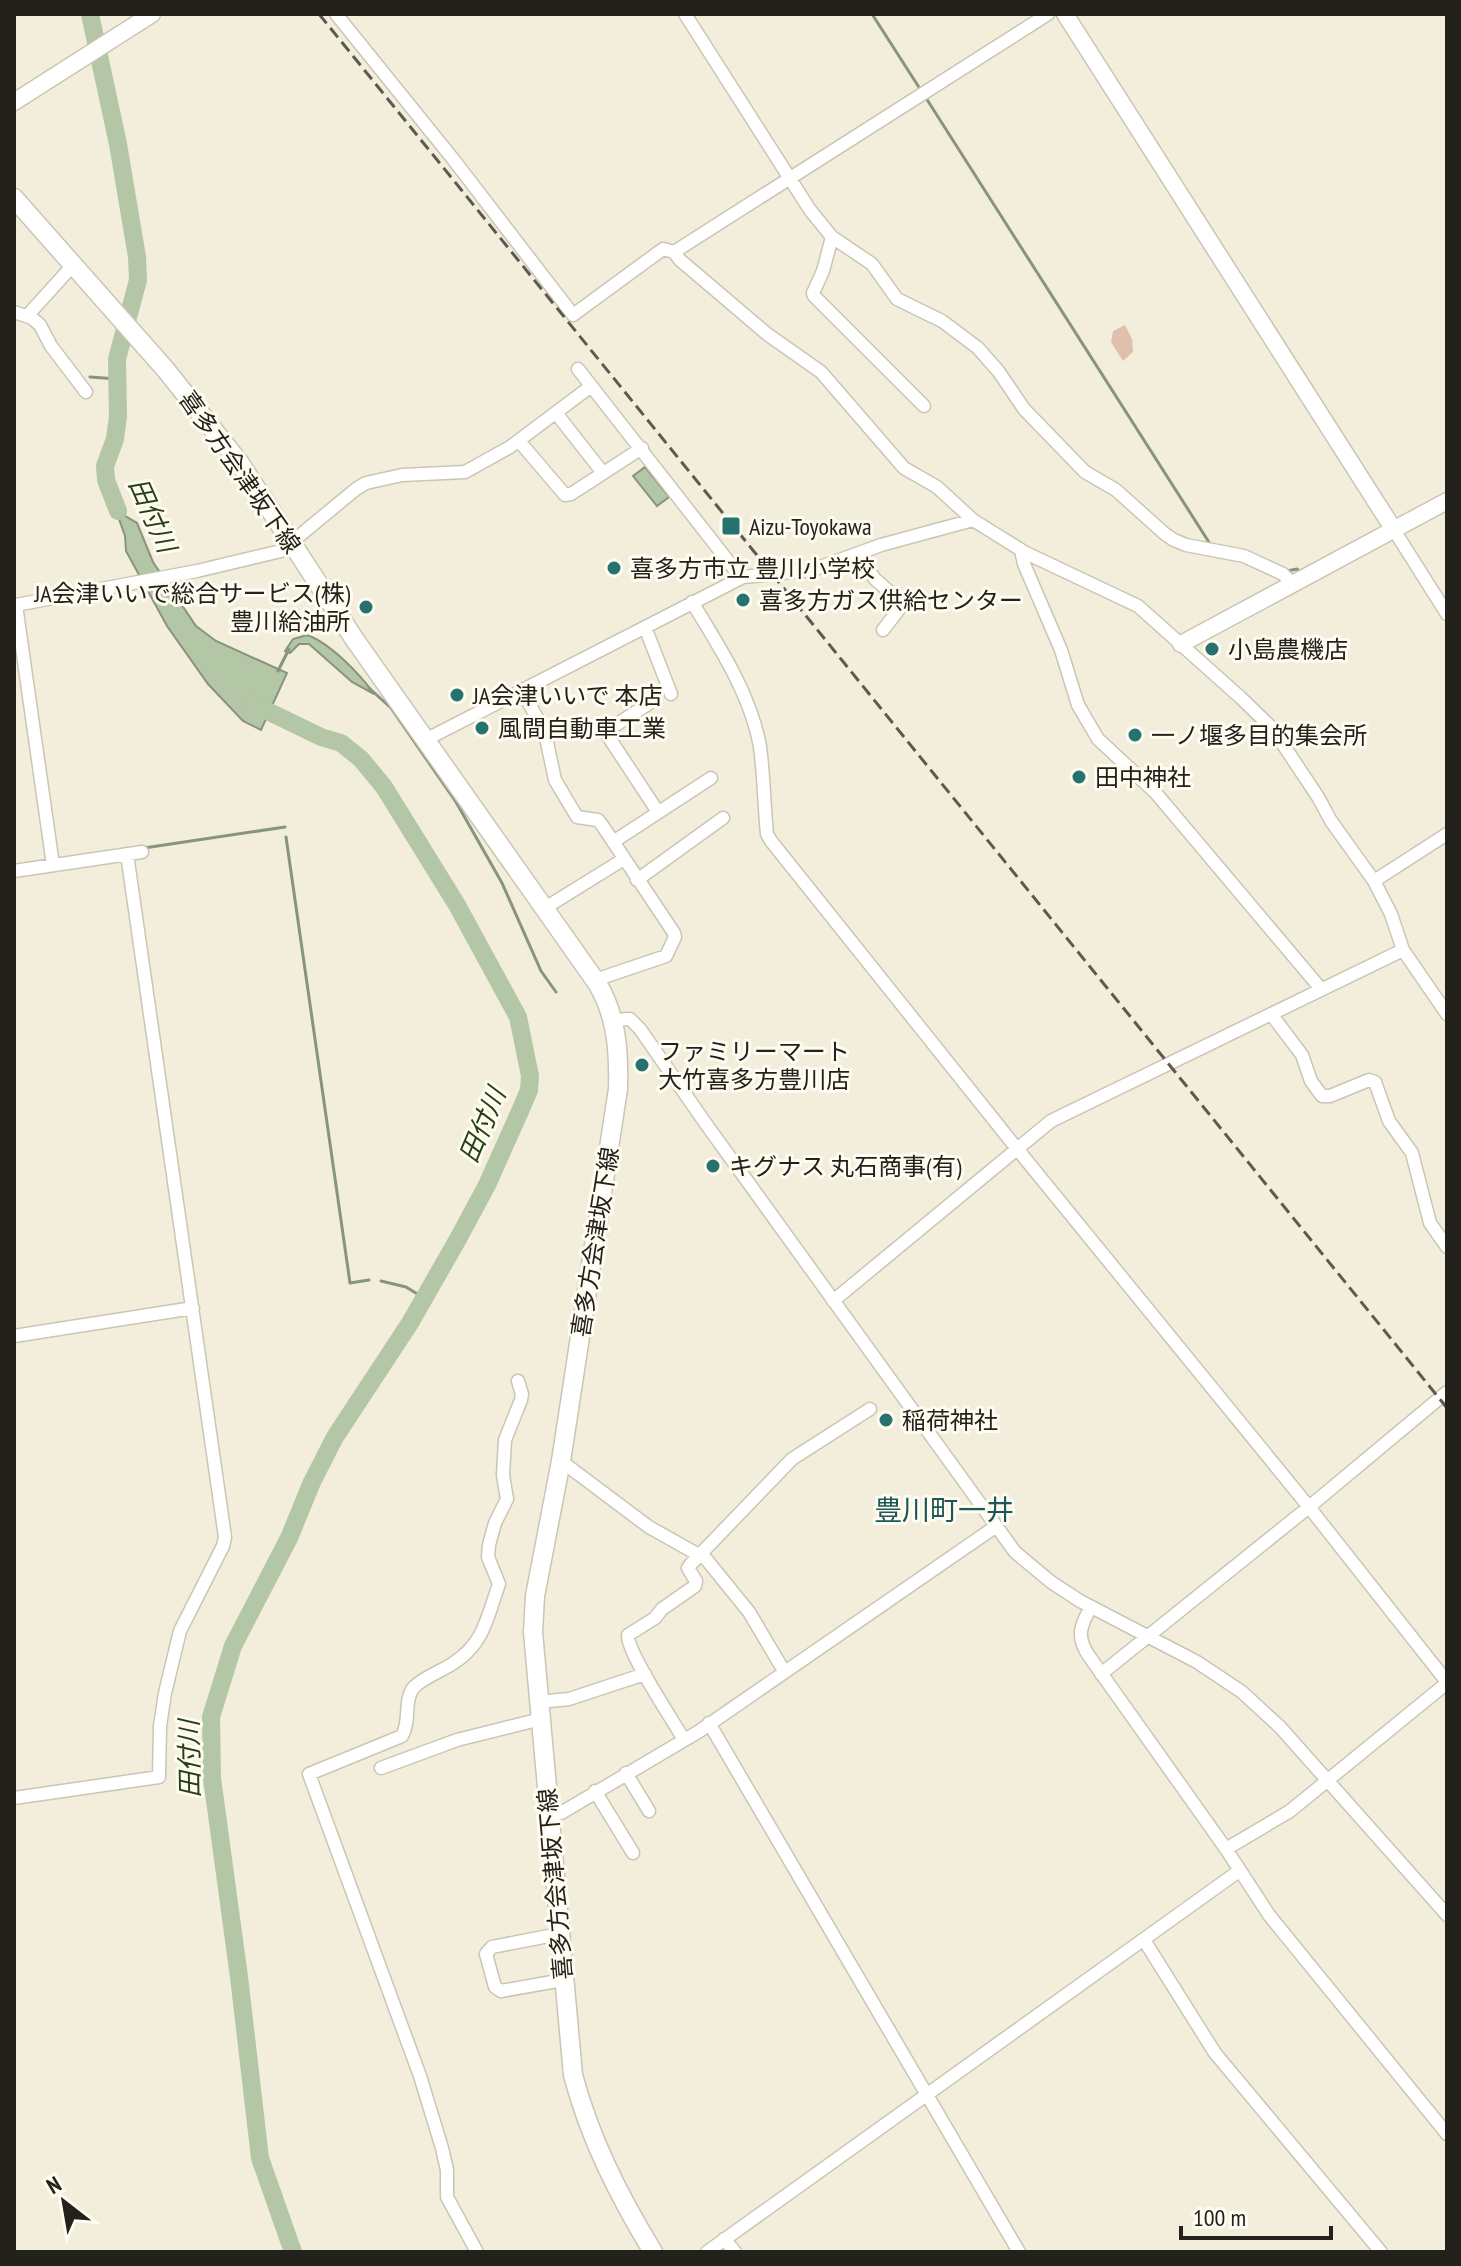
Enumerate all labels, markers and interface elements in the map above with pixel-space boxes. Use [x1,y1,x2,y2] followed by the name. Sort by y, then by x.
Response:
[172,384,308,560] street label: 喜多方会津坂下線
[122,473,185,560] water label: 田付川
[749,511,872,542] place label: Aizu-Toyokawa
[720,515,742,537] marker: Aizu-Toyokawa
[630,553,875,584] place label: 喜多方市立 豊川小学校
[605,559,623,577] marker: 喜多方市立 豊川小学校
[33,578,350,637] place label: JA会津いいで総合サービス(株) 豊川給油所
[759,585,1023,616] place label: 喜多方ガス供給センター
[734,591,752,609] marker: 喜多方ガス供給センター
[357,598,375,616] marker: JA会津いいで総合サービス(株) 豊川給油所
[1228,634,1348,665] place label: 小島農機店
[1203,640,1221,658] marker: 小島農機店
[472,680,663,711] place label: JA会津いいで 本店
[448,686,466,704] marker: JA会津いいで 本店
[498,713,666,744] place label: 風間自動車工業
[473,719,491,737] marker: 風間自動車工業
[1151,720,1367,751] place label: 一ノ堰多目的集会所
[1126,726,1144,744] marker: 一ノ堰多目的集会所
[1095,762,1191,793] place label: 田中神社
[1070,768,1088,786] marker: 田中神社
[658,1036,850,1095] place label: ファミリーマート 大竹喜多方豊川店
[633,1056,651,1074] marker: ファミリーマート 大竹喜多方豊川店
[452,1080,514,1167] water label: 田付川
[565,1145,625,1339] street label: 喜多方会津坂下線
[729,1151,962,1182] place label: キグナス 丸石商事(有)
[704,1157,722,1175] marker: キグナス 丸石商事(有)
[902,1405,998,1436] place label: 稲荷神社
[877,1411,895,1429] marker: 稲荷神社
[874,1491,1014,1528] district label: 豊川町一井
[172,1717,206,1798] water label: 田付川
[531,1787,579,1981] street label: 喜多方会津坂下線
[24,2162,104,2242] north arrow
[41,2170,66,2200] text: N
[1181,2190,1331,2240] scale bar
[1193,2202,1246,2233] text: 100 m

